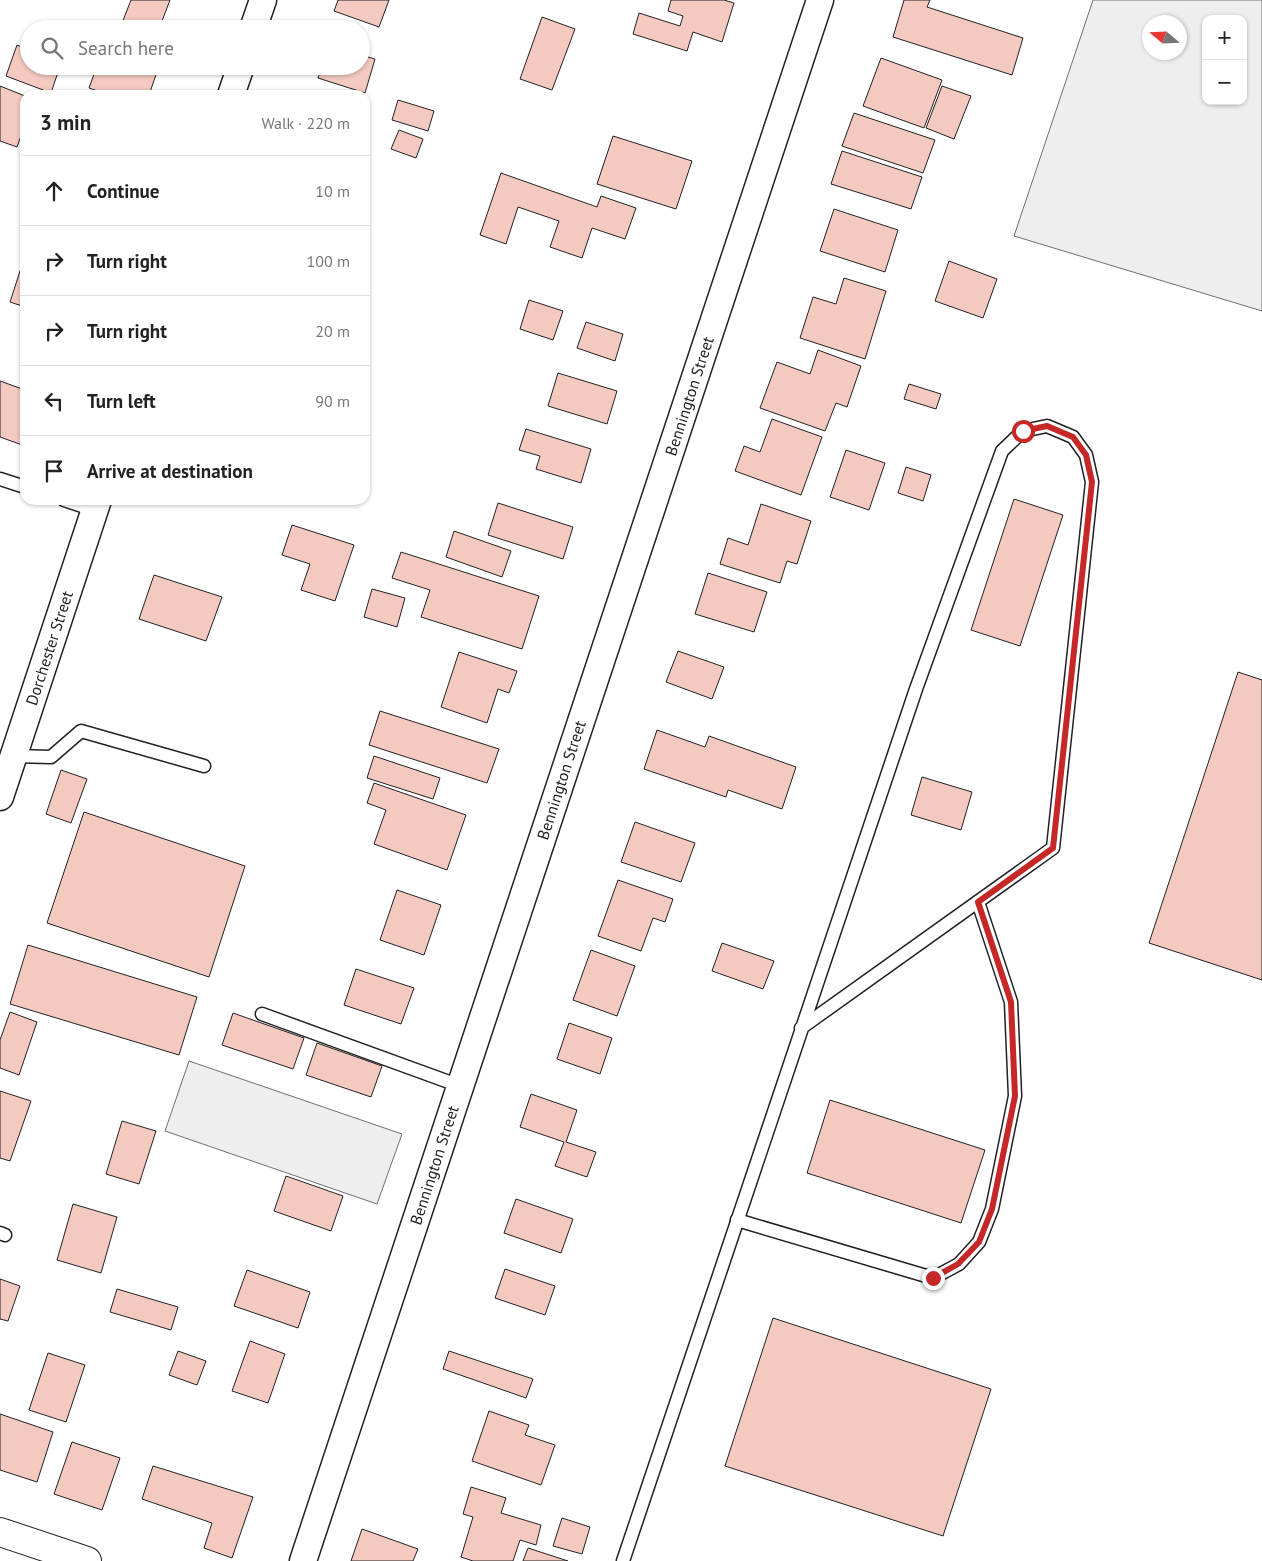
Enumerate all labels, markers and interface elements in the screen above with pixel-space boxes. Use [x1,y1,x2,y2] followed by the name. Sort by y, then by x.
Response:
[1142,15,1187,60] north arrow
[1202,15,1247,105] map controls
[1202,15,1247,60] button: +
[20,20,370,75] search box
[38,34,66,62] icon: search
[78,36,174,60] text: Search here
[1202,60,1247,105] button: −
[40,109,91,136] text: 3 min
[261,113,350,133] text: Walk · 220 m
[40,177,68,205] icon: ahead
[87,179,159,203] text: Continue
[315,181,350,201] text: 10 m
[40,247,68,275] icon: right
[87,249,167,273] text: Turn right
[307,251,350,271] text: 100 m
[40,317,68,345] icon: right
[87,319,167,343] text: Turn right
[315,321,350,341] text: 20 m
[660,333,718,458] street label: Bennington Street
[40,387,68,415] icon: left
[87,389,156,413] text: Turn left
[315,391,350,411] text: 90 m
[1012,420,1035,443] route start
[40,457,68,485] icon: arrive
[87,459,253,483] text: Arrive at destination
[21,588,77,708] street label: Dorchester Street
[532,717,590,842] street label: Bennington Street
[405,1102,463,1227] street label: Bennington Street
[922,1267,945,1290] route end

